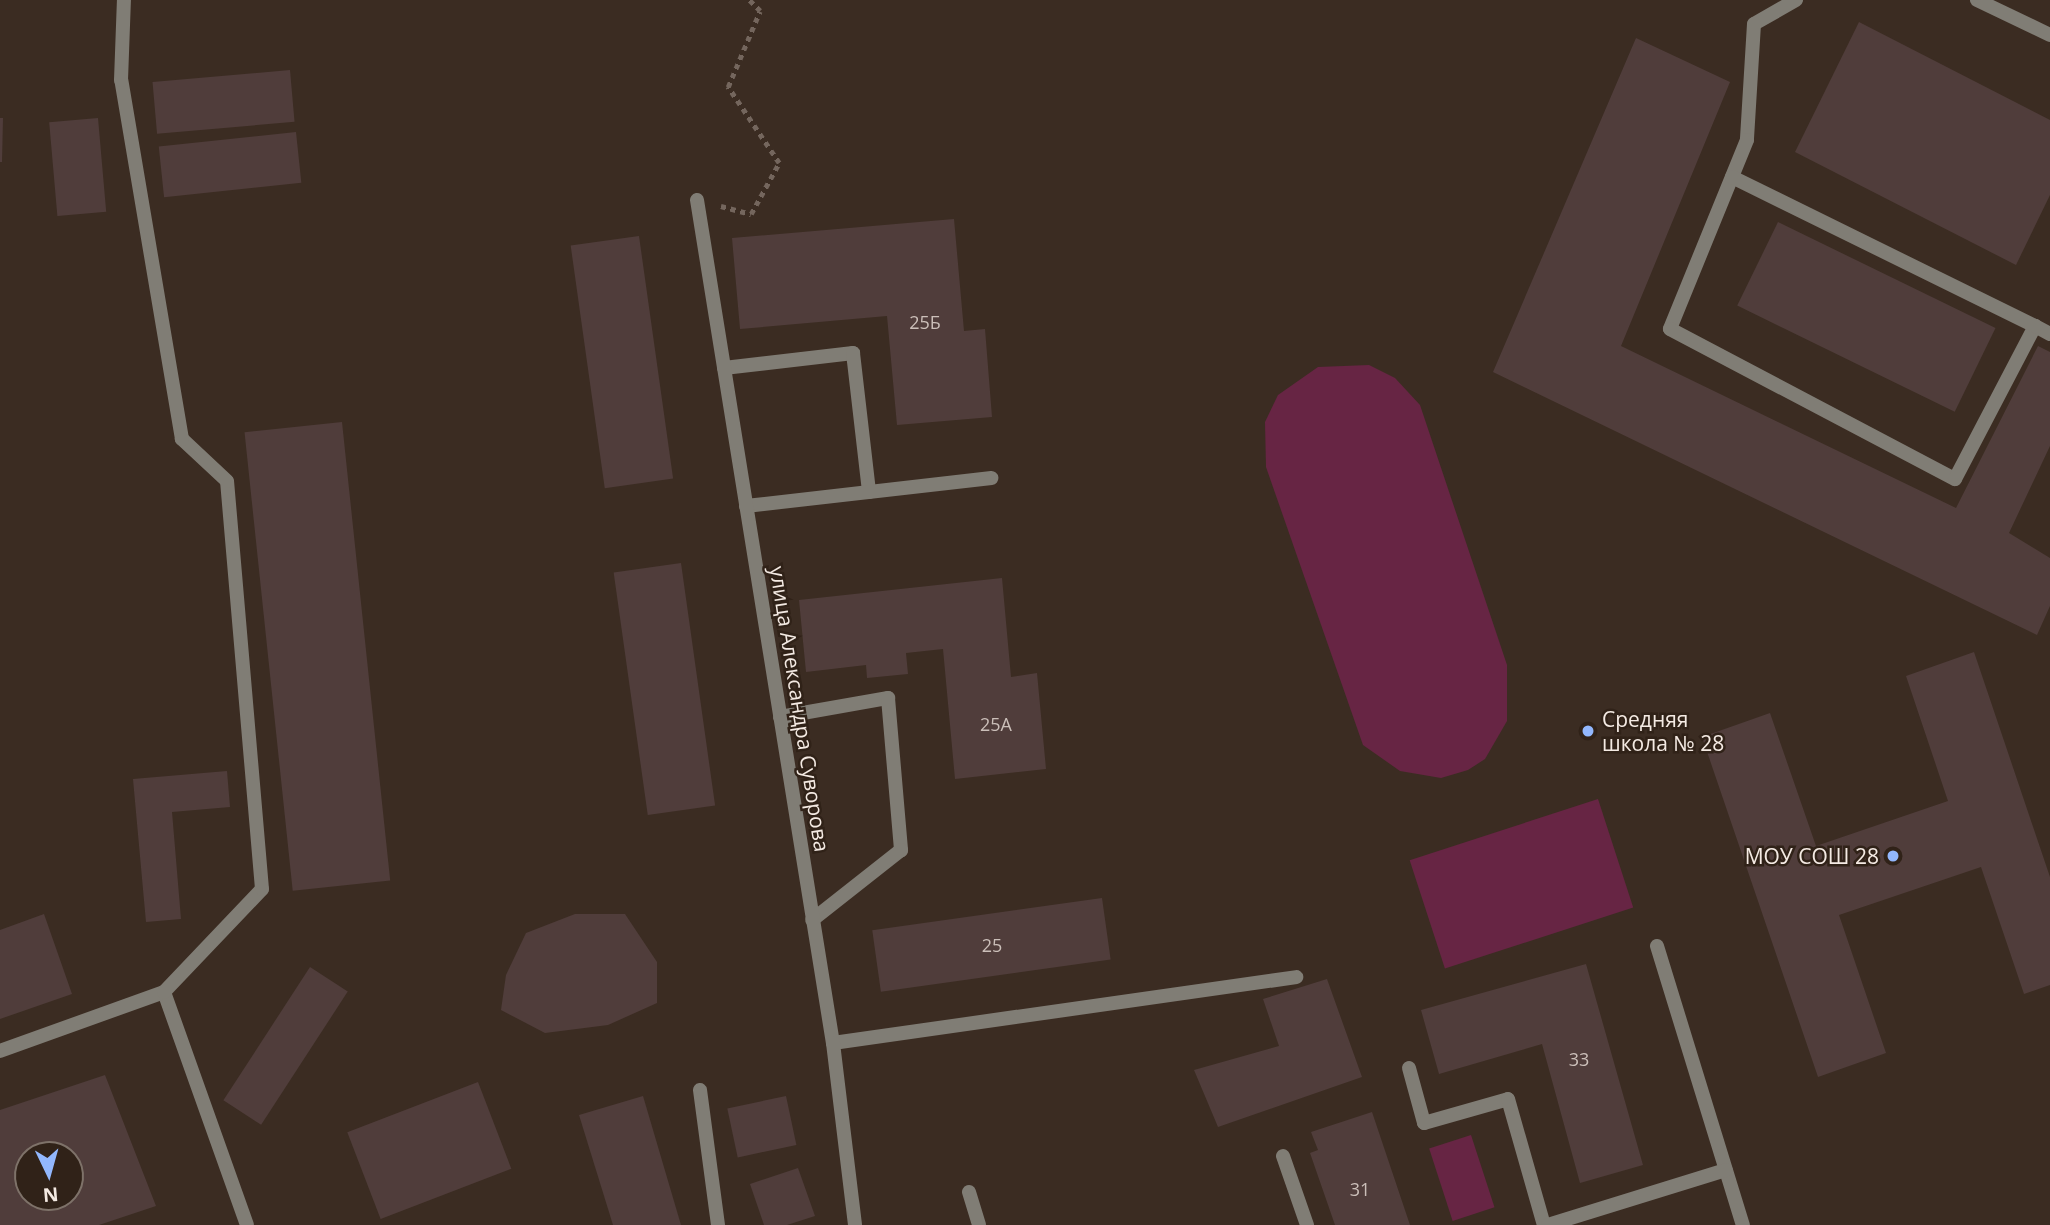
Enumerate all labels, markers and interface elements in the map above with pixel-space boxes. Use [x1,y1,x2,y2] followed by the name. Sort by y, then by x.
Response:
[909,311,941,333] house number: 25Б
[765,564,835,854] street label: улица Александра Суворова
[1602,706,1724,756] place label: Средняя школа № 28
[980,713,1012,735] house number: 25А
[1580,723,1596,739] marker: Средняя школа № 28
[1745,843,1879,869] place label: МОУ СОШ 28
[1885,848,1901,864] marker: МОУ СОШ 28
[982,934,1002,956] house number: 25
[1569,1048,1589,1070] house number: 33
[14,1141,84,1211] north arrow
[1350,1178,1370,1200] house number: 31
[42,1181,59,1209] text: N

